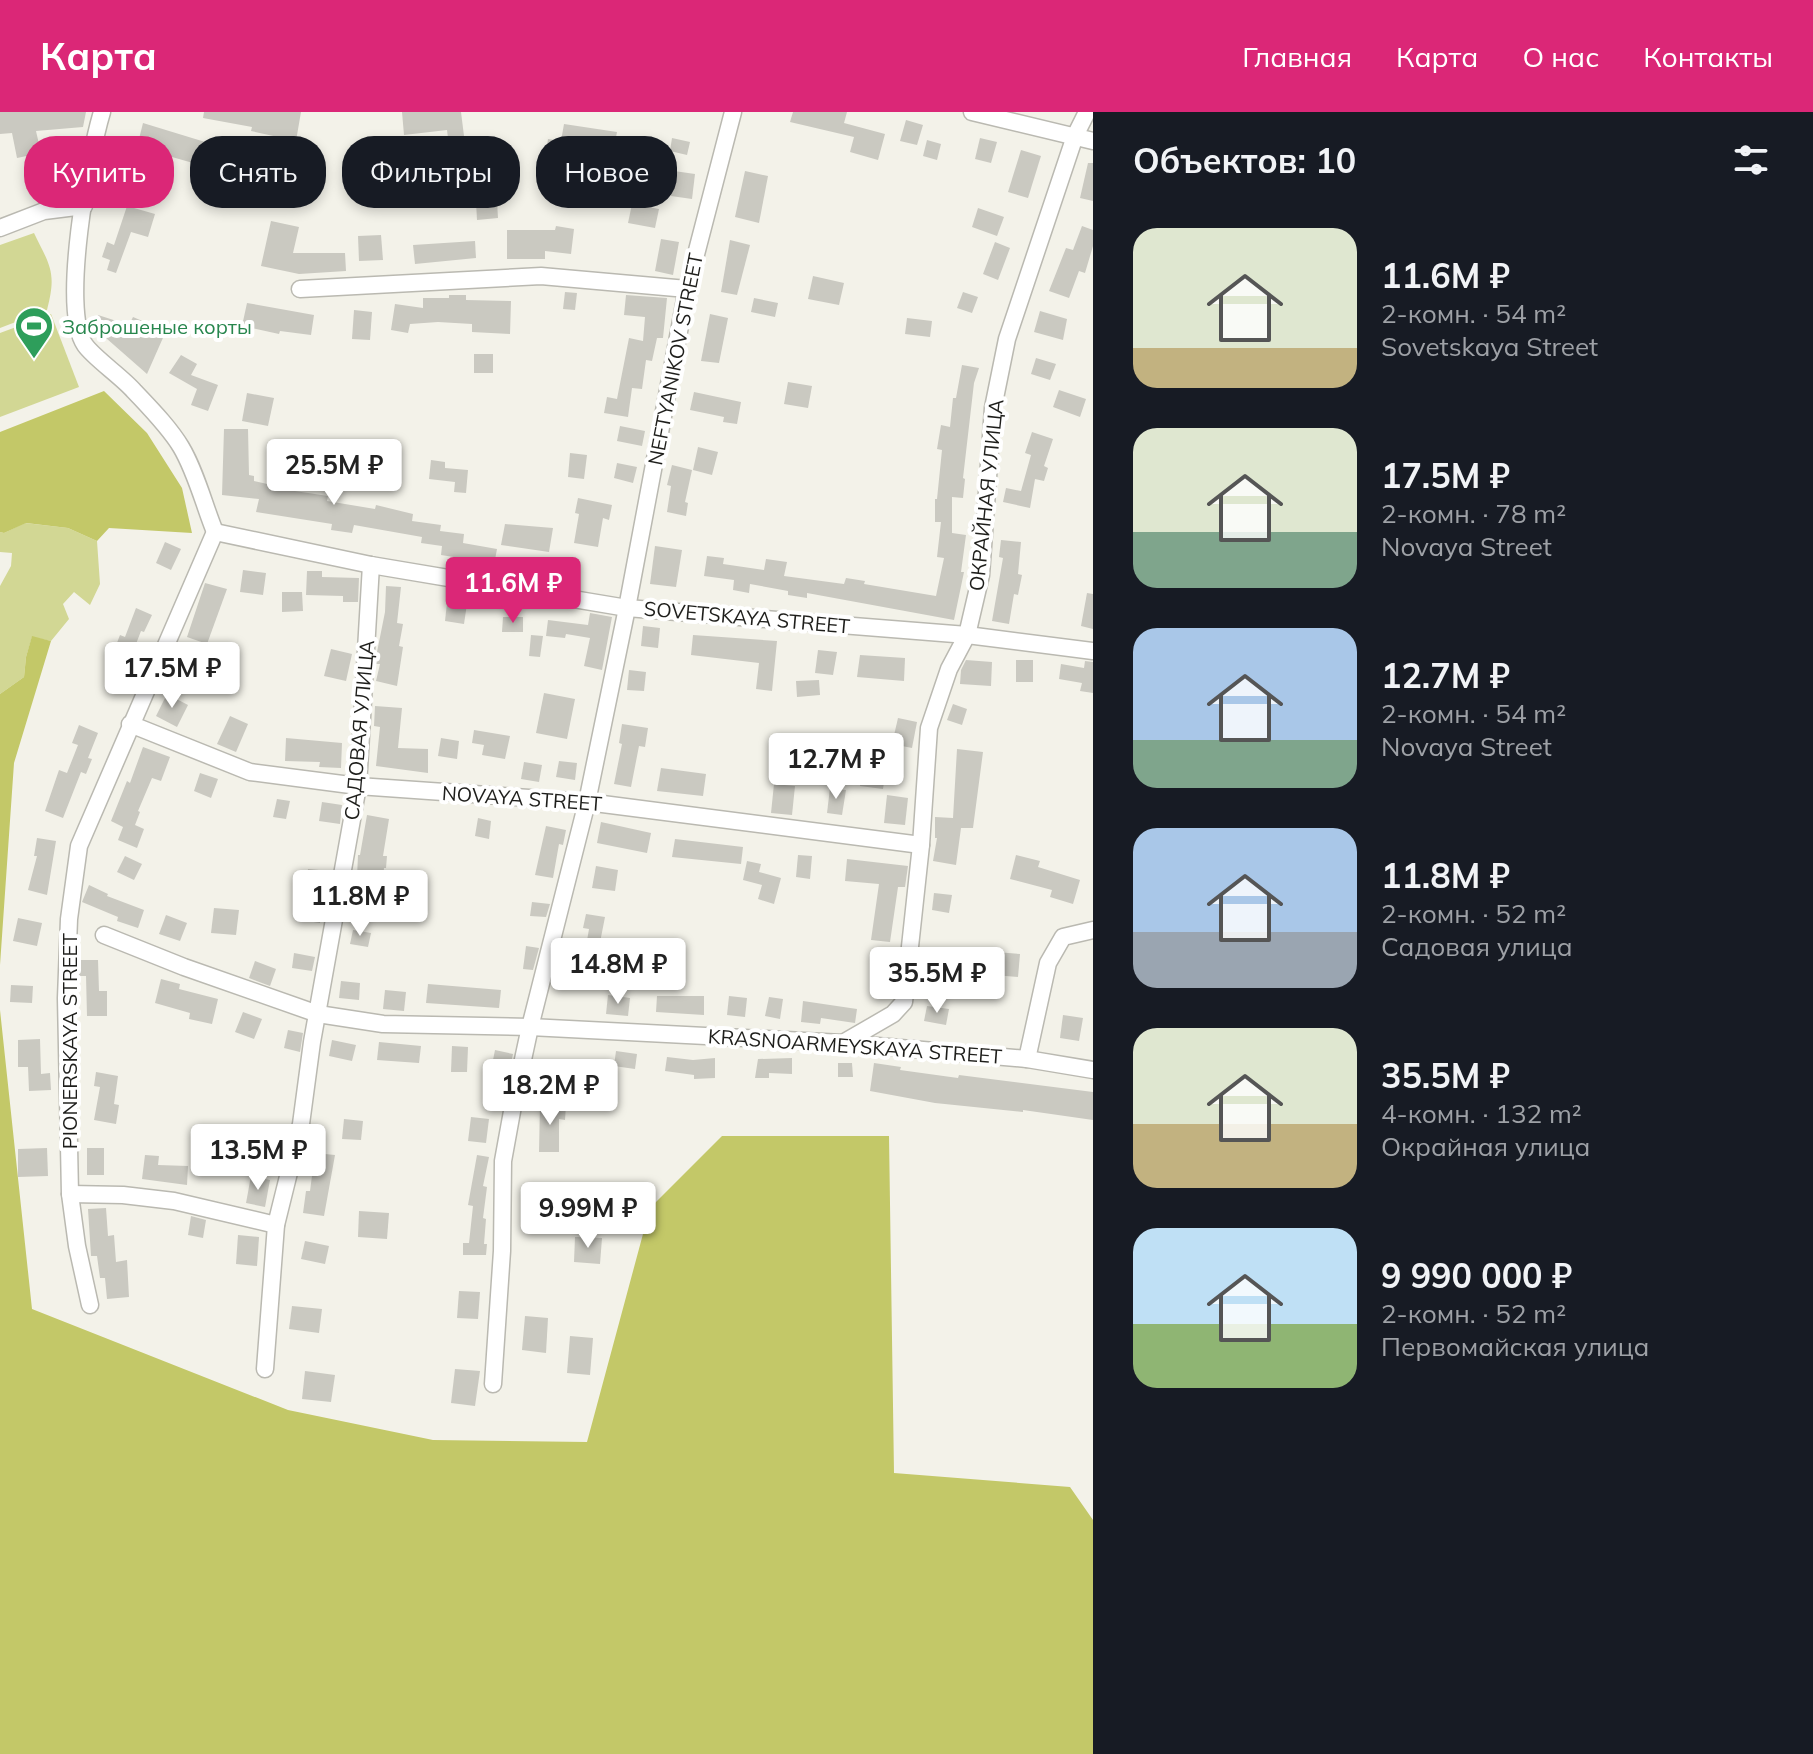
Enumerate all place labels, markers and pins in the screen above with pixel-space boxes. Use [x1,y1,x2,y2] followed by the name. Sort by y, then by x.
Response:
[13,305,55,360] sports icon: Заброшеные корты
[62,314,252,339] place label: Заброшеные корты
[260,439,408,507] pin: 25.5M ₽
[439,557,587,625] pin: 11.6M ₽
[98,642,246,710] pin: 17.5M ₽
[762,733,910,801] pin: 12.7M ₽
[286,870,434,938] pin: 11.8M ₽
[544,938,692,1006] pin: 14.8M ₽
[863,947,1011,1015] pin: 35.5M ₽
[476,1059,624,1127] pin: 18.2M ₽
[184,1124,332,1192] pin: 13.5M ₽
[514,1182,662,1250] pin: 9.99M ₽

